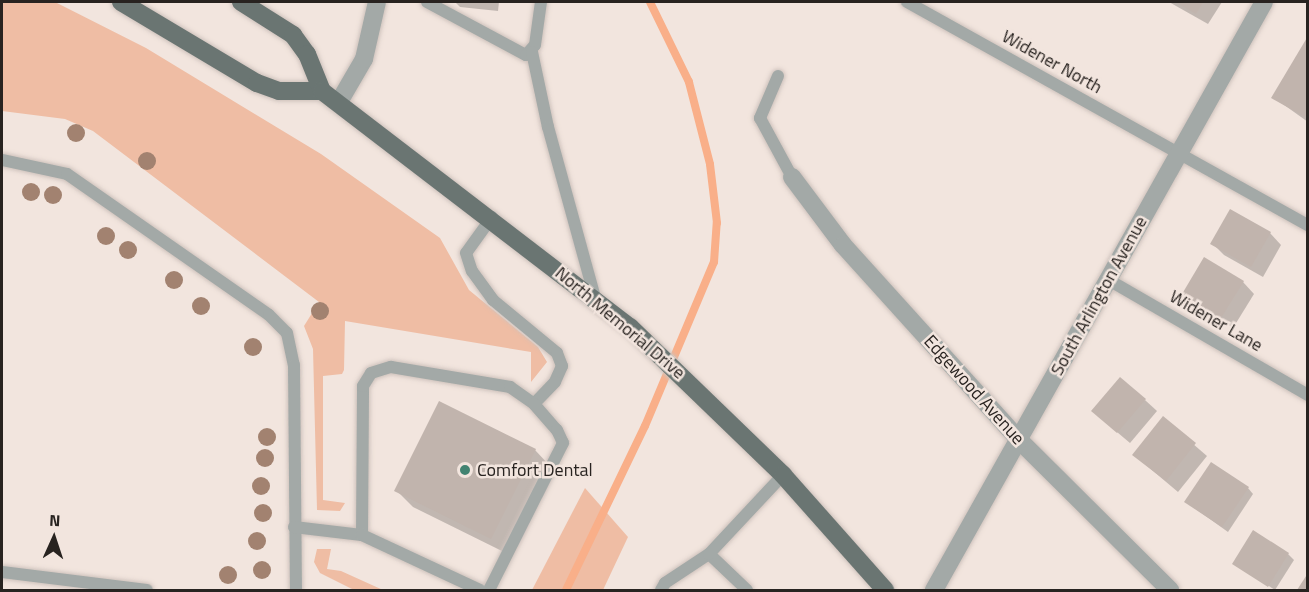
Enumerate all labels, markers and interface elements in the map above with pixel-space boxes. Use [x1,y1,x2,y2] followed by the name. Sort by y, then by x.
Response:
[998,26,1106,98] street label: Widener North
[1046,213,1152,379] street label: South Arlington Avenue
[551,262,689,384] street label: North Memorial Drive
[1166,286,1266,356] street label: Widener Lane
[919,331,1029,449] street label: Edgewood Avenue
[477,459,593,481] place label: Comfort Dental
[458,463,472,477] marker: Comfort Dental
[24,508,84,568] north arrow
[49,508,61,532] text: N

